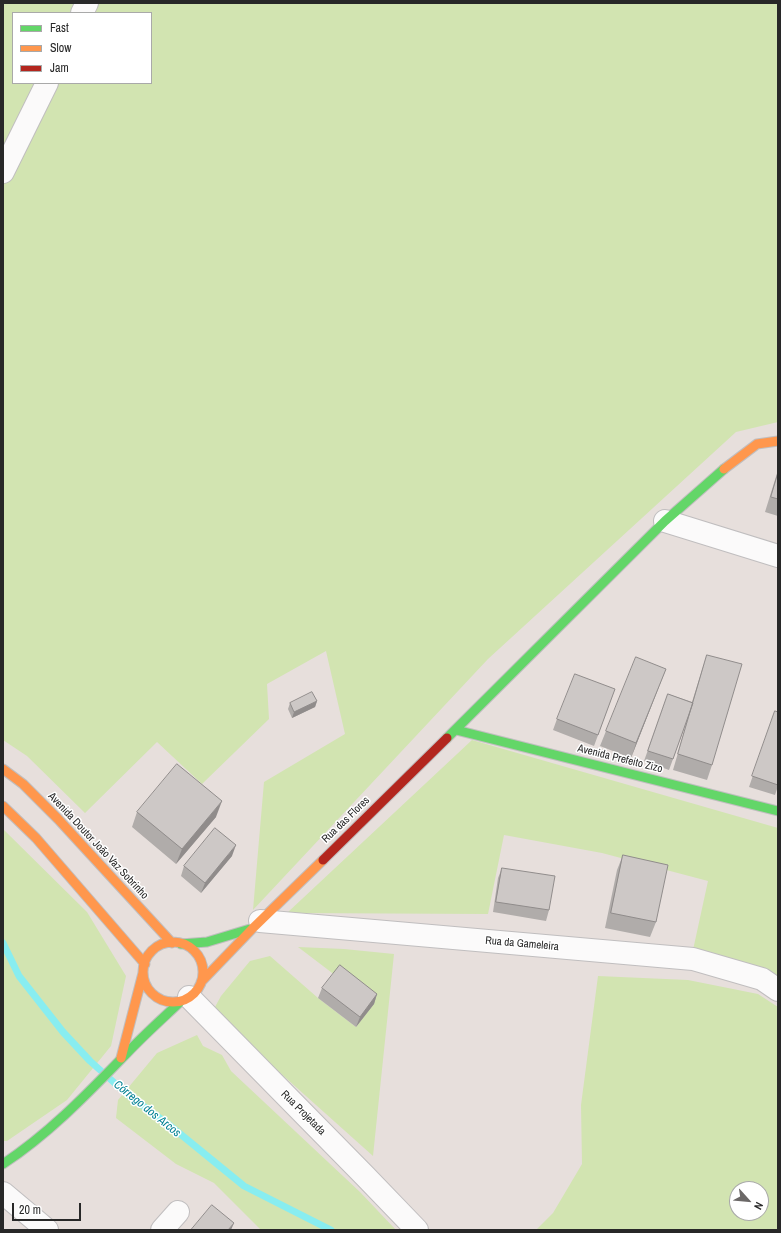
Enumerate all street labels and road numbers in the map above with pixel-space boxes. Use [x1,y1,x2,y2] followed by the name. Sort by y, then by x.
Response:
[576,742,664,776] street label: Avenida Prefeito Zizo
[45,790,151,902] street label: Avenida Doutor João Vaz Sobrinho
[319,794,373,846] street label: Rua das Flores
[485,934,559,954] street label: Rua da Gameleira
[278,1088,328,1138] street label: Rua Projetada

